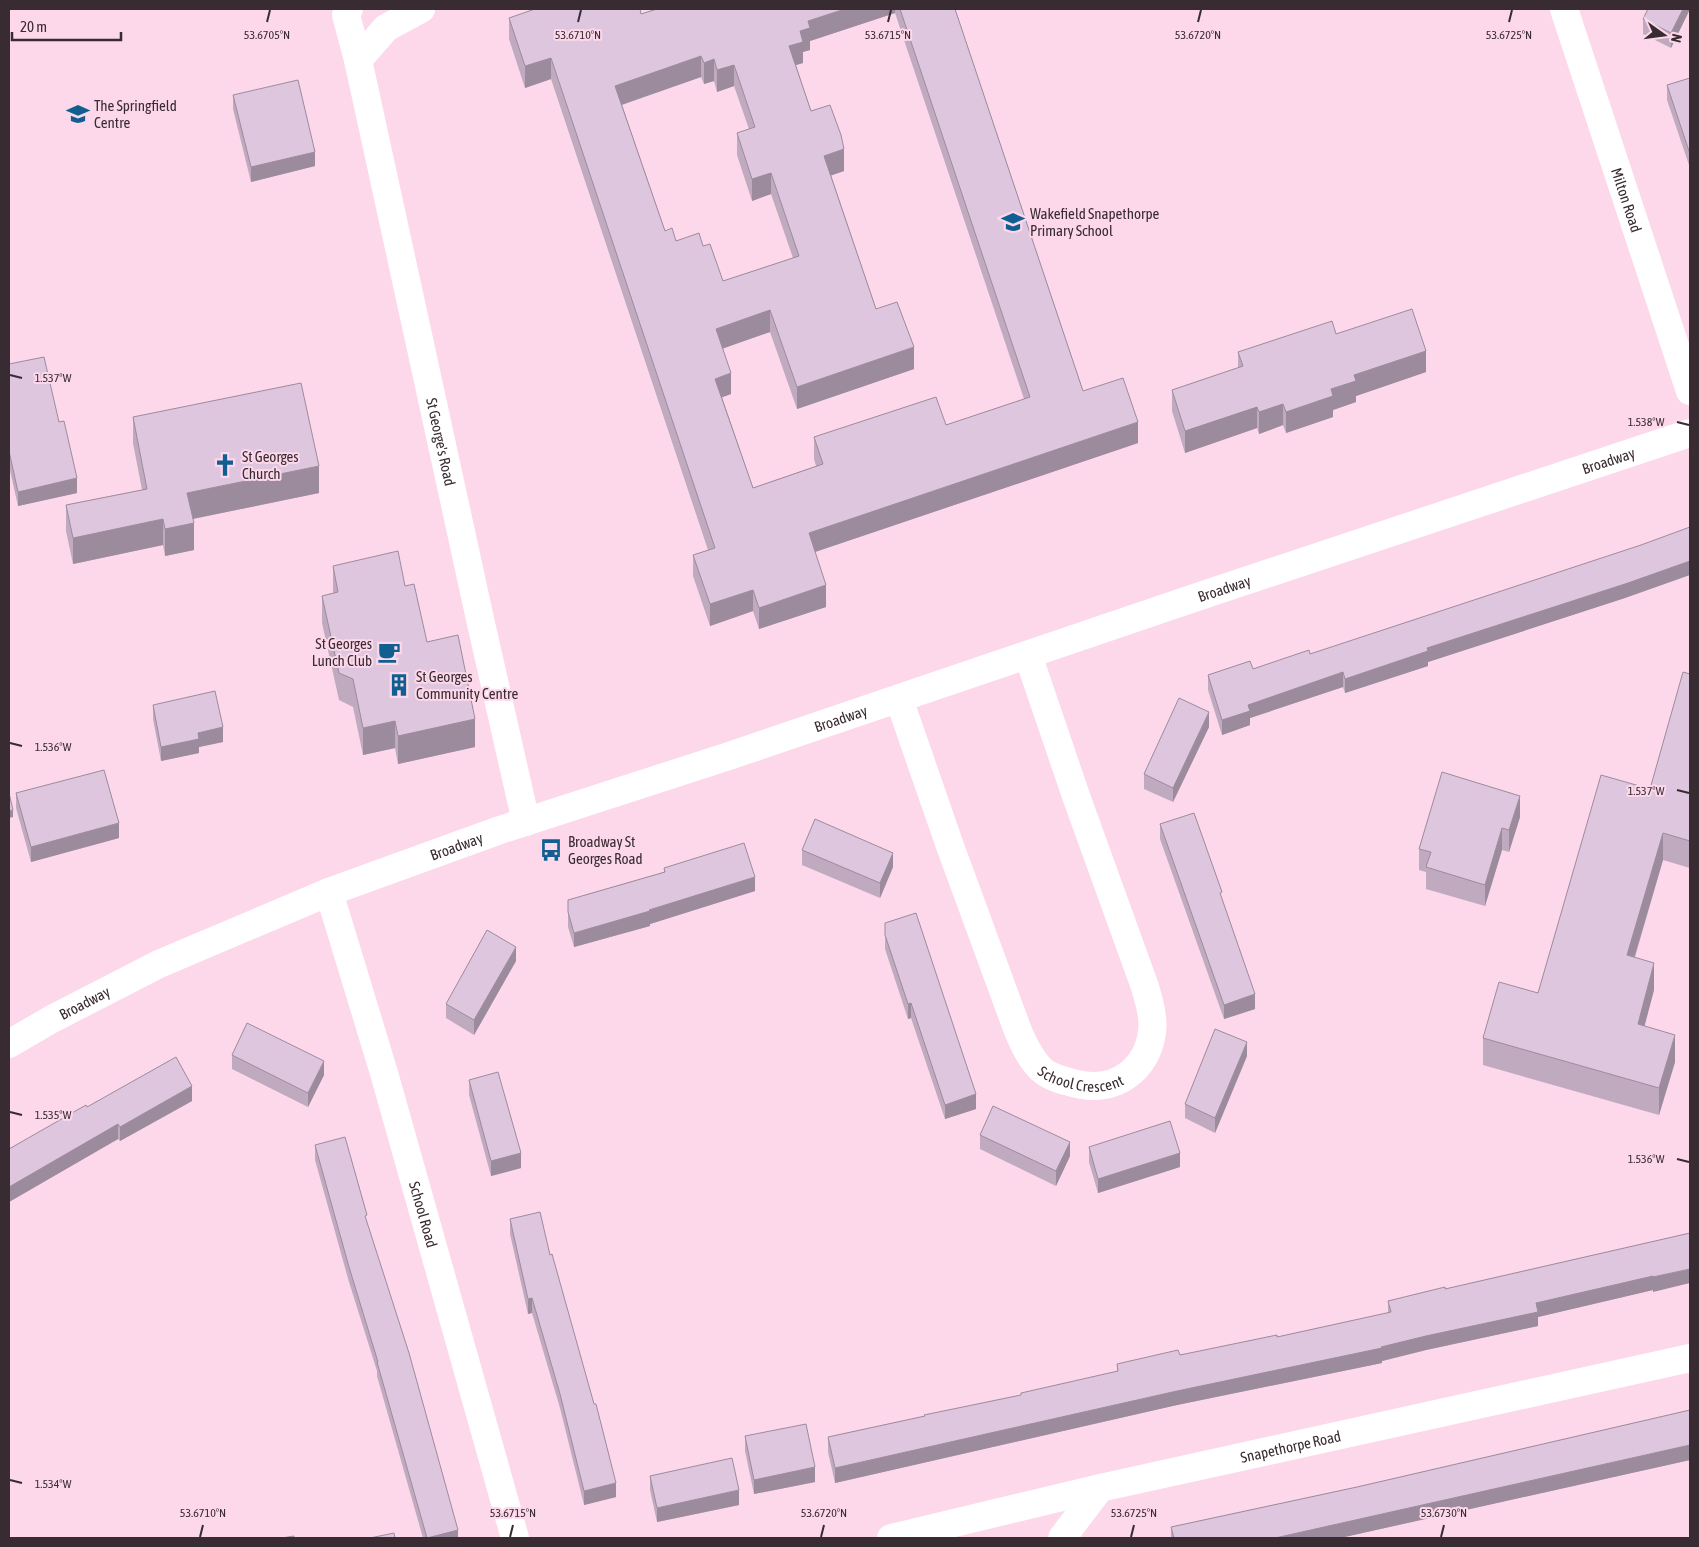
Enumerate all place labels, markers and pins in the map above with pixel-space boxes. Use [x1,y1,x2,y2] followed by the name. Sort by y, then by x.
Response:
[94,97,177,131] place label: The Springfield Centre
[65,101,91,127] school or university icon: The Springfield Centre
[1030,205,1160,239] place label: Wakefield Snapethorpe Primary School
[1000,209,1026,235] school or university icon: Wakefield Snapethorpe Primary School
[242,448,299,482] place label: St Georges Church
[212,452,238,478] church icon: St Georges Church
[312,635,372,669] place label: St Georges Lunch Club
[376,639,402,665] cafe icon: St Georges Lunch Club
[416,668,519,702] place label: St Georges Community Centre
[386,672,412,698] building icon: St Georges Community Centre
[568,833,643,867] place label: Broadway St Georges Road
[538,837,564,863] bus stop icon: Broadway St Georges Road

